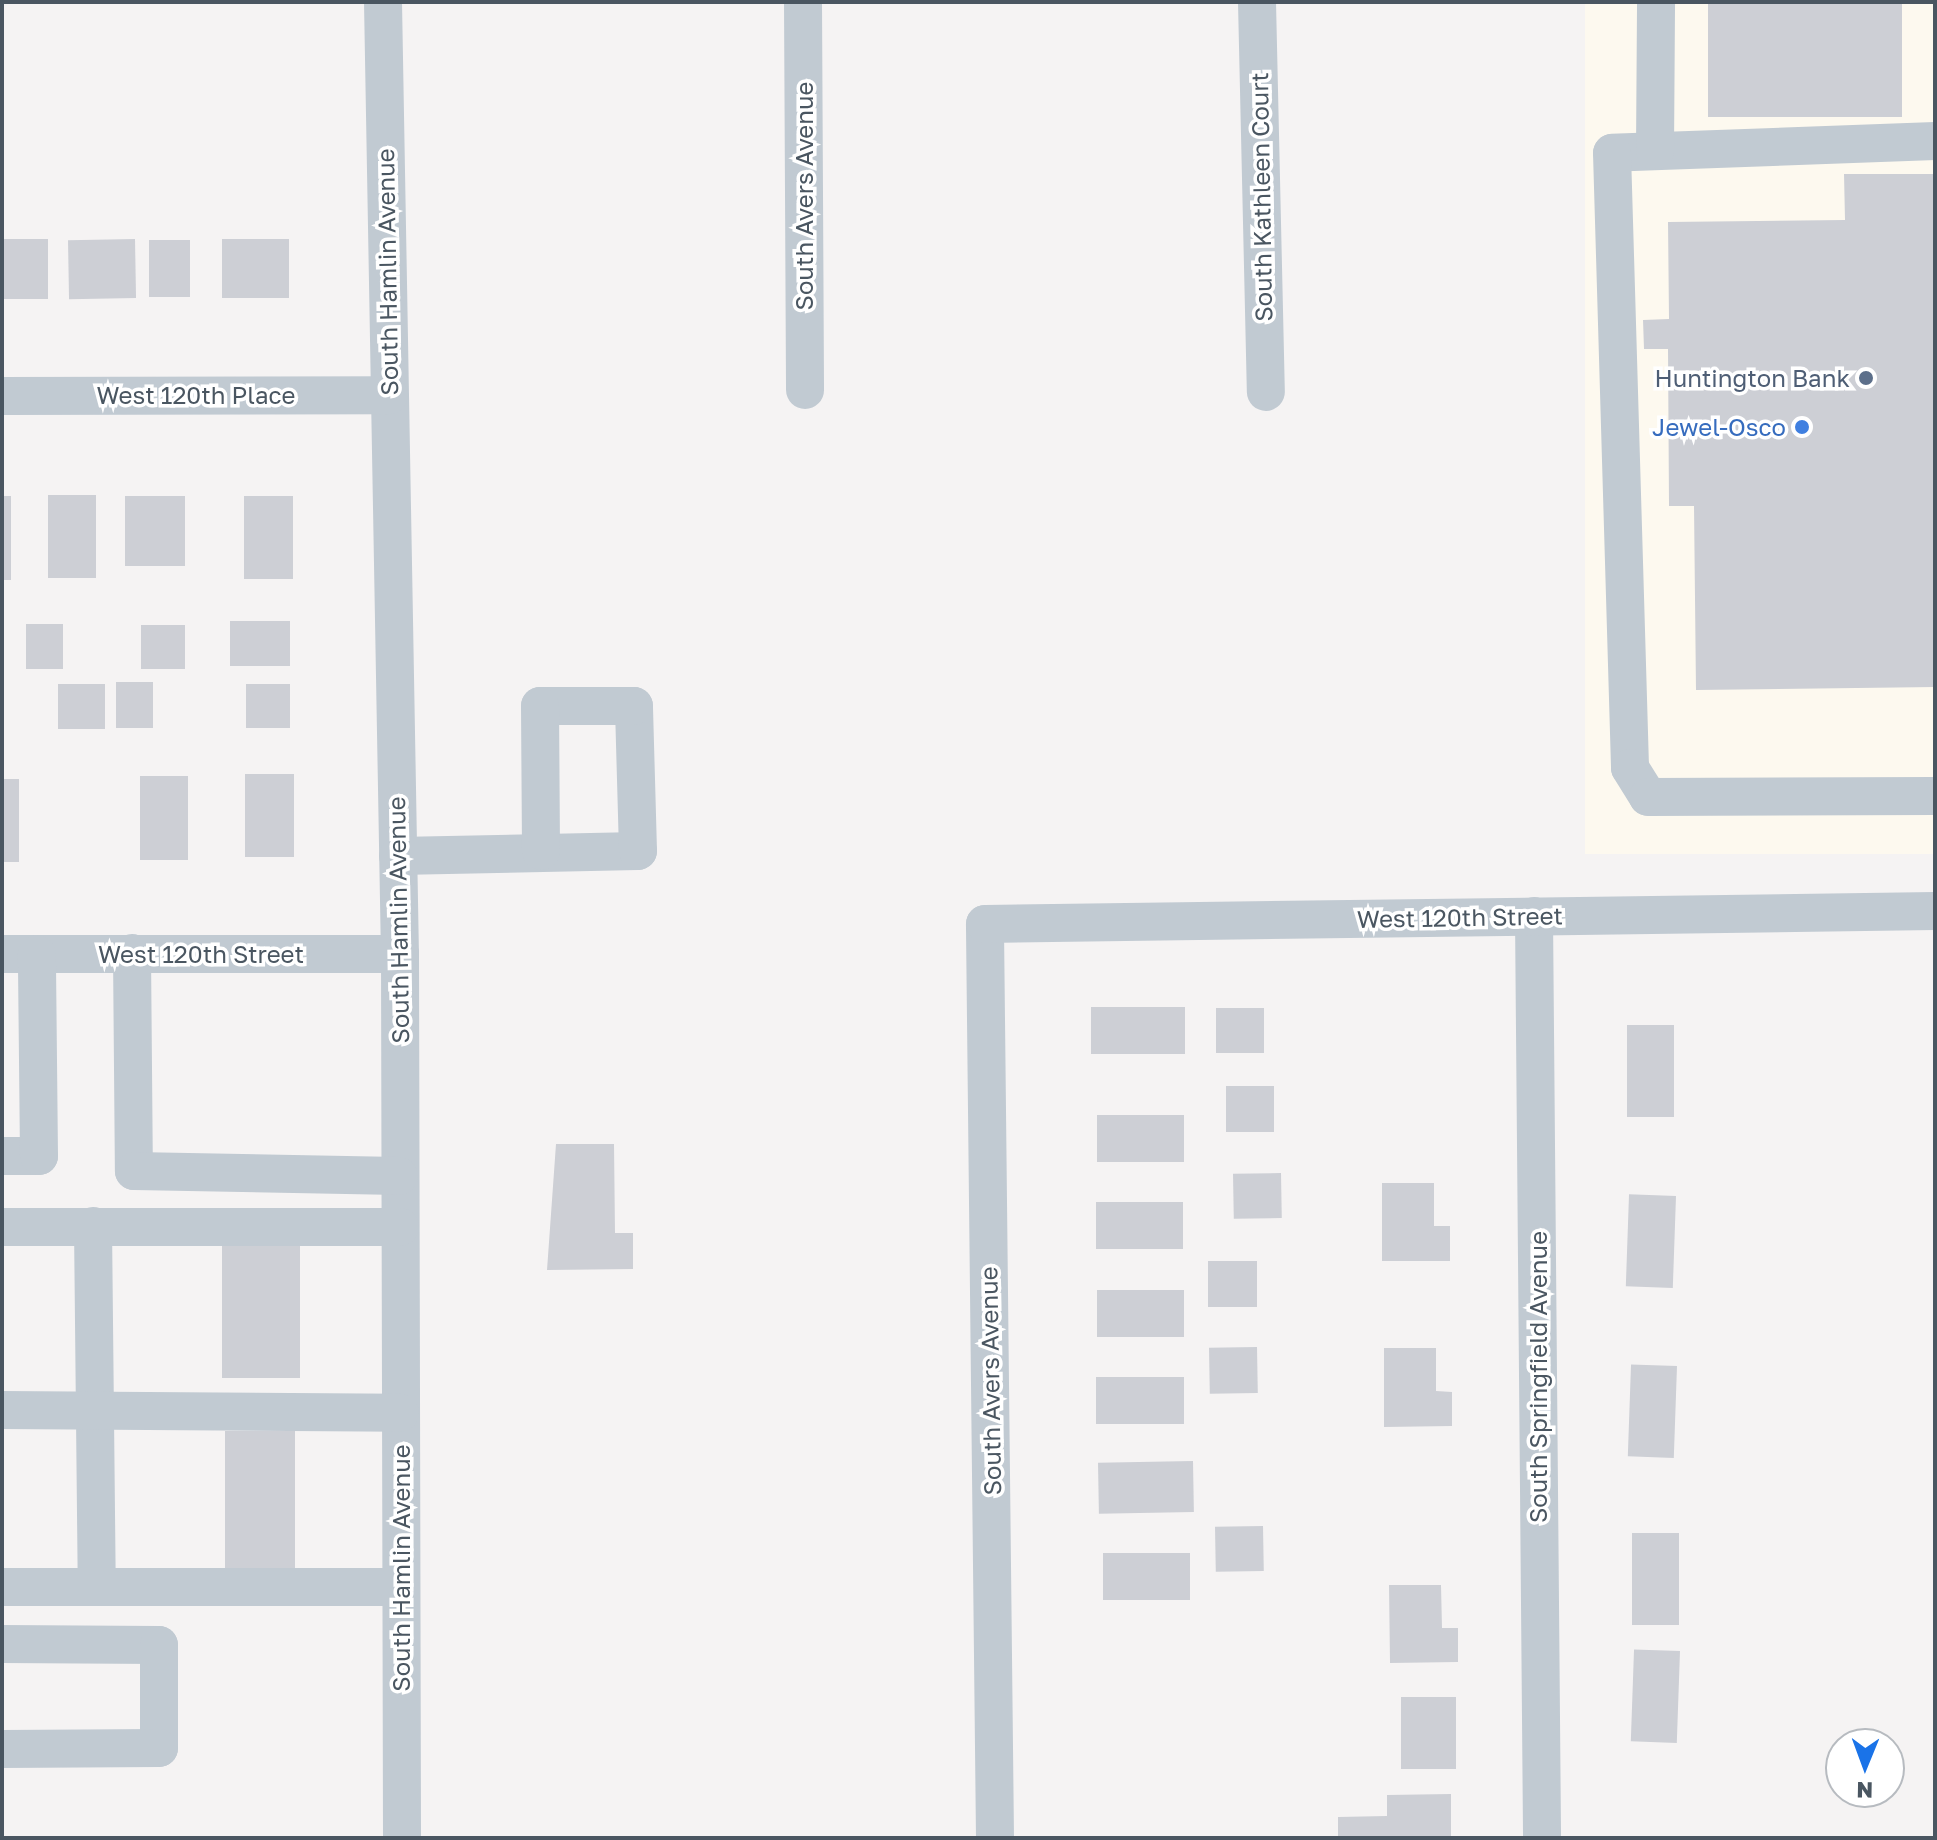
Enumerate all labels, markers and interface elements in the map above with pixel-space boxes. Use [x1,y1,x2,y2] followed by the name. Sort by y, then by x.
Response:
[1244,72,1278,322] street label: South Kathleen Court
[790,82,818,310] street label: South Avers Avenue
[370,148,404,396] street label: South Hamlin Avenue
[1654,364,1850,392] place label: Huntington Bank
[1857,369,1875,387] marker: Huntington Bank
[96,381,296,409] street label: West 120th Place
[1652,413,1786,441] place label: Jewel-Osco
[1793,418,1811,436] marker: Jewel-Osco
[381,796,415,1044] street label: South Hamlin Avenue
[1357,901,1563,933] street label: West 120th Street
[98,940,304,968] street label: West 120th Street
[1524,1231,1552,1523] street label: South Springfield Avenue
[974,1266,1006,1496] street label: South Avers Avenue
[387,1444,415,1692] street label: South Hamlin Avenue
[1825,1728,1905,1808] north arrow
[1856,1777,1873,1804] text: N

